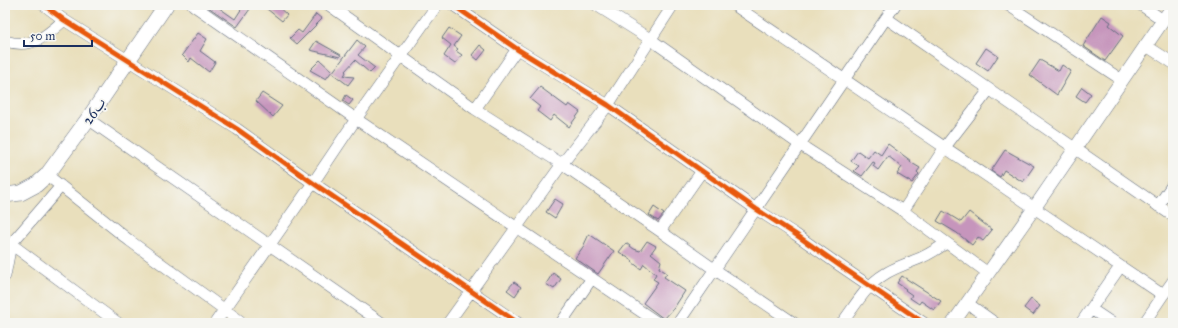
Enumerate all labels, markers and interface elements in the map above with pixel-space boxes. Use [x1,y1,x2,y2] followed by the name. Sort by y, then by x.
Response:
[24,22,92,48] scale bar
[30,29,55,43] text: 50 m
[78,94,110,128] street label: 26ب

